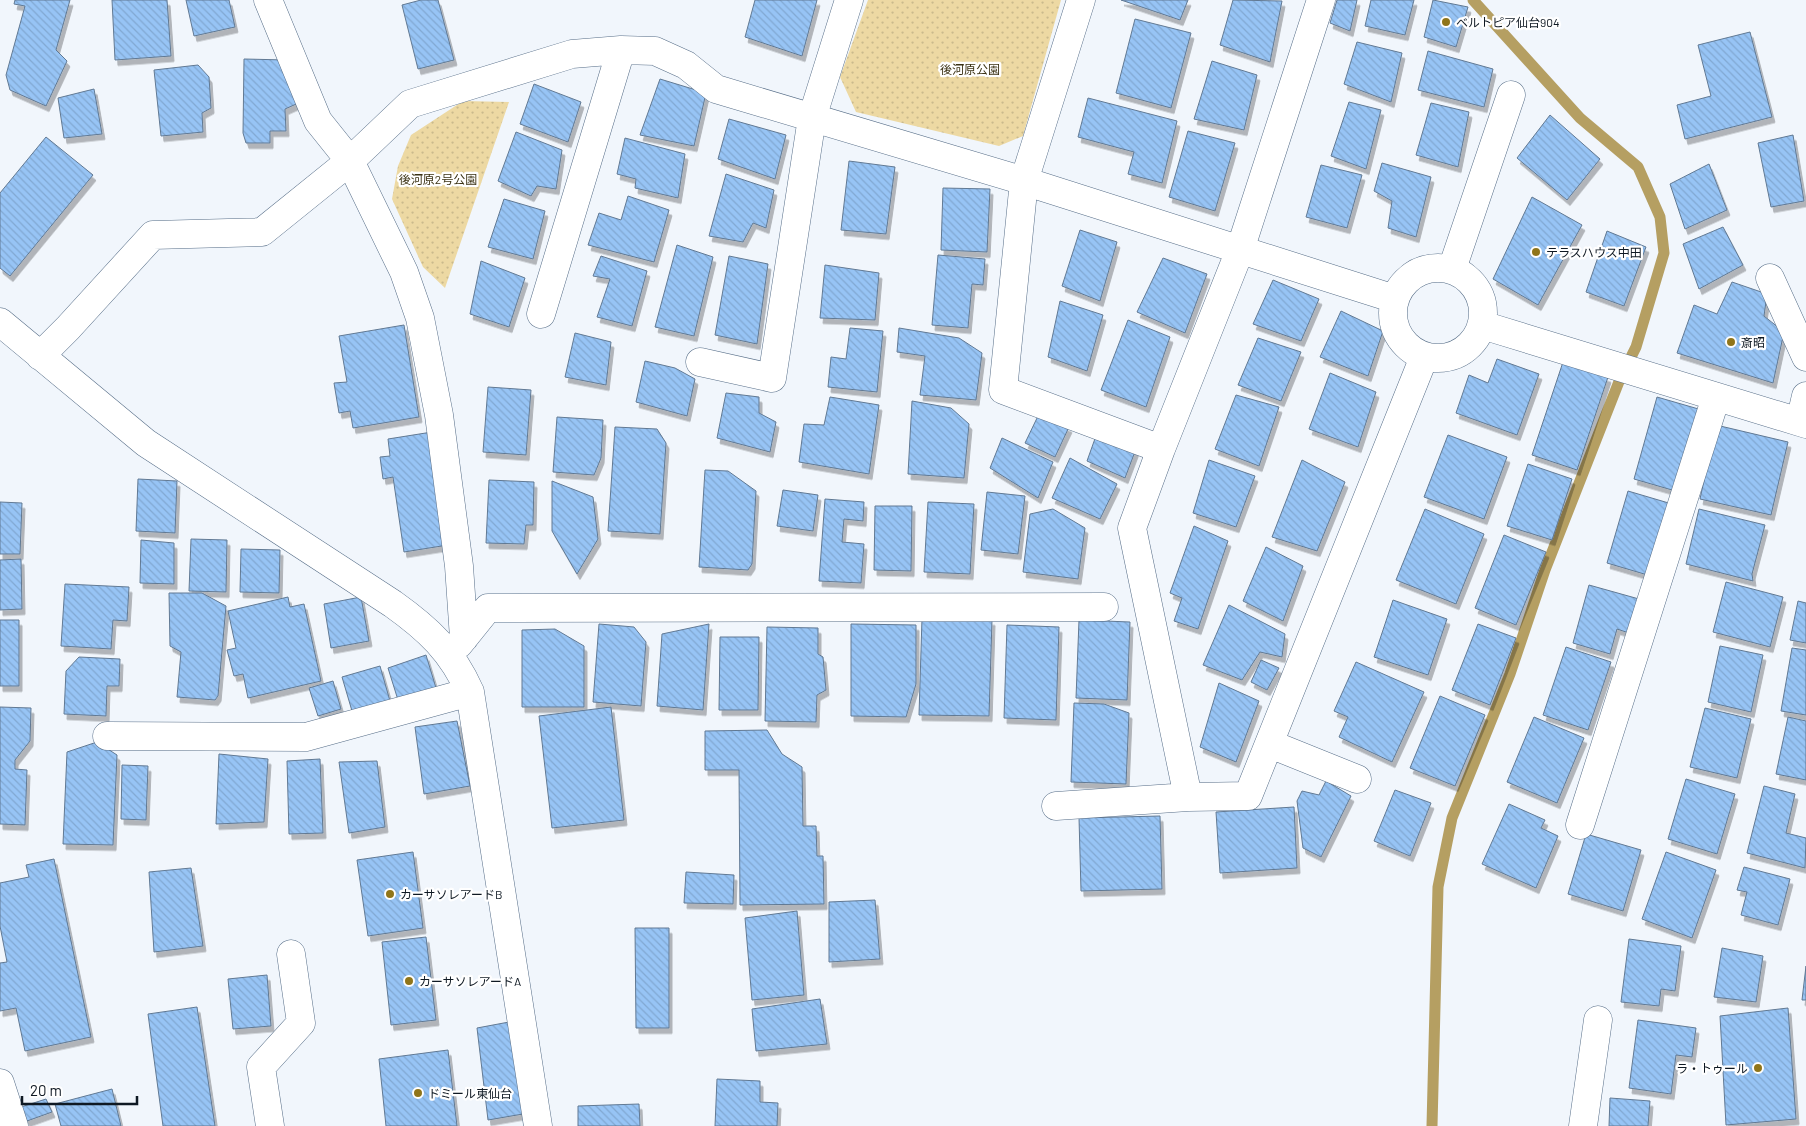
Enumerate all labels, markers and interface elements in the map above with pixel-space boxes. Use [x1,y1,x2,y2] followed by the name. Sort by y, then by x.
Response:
[1456,15,1560,29] place label: ベルトピア仙台904
[1440,16,1452,28] marker: ベルトピア仙台904
[940,62,1000,76] park label: 後河原公園
[399,172,477,186] park label: 後河原2号公園
[1546,245,1642,259] place label: テラスハウス中田
[1530,246,1542,258] marker: テラスハウス中田
[1741,335,1765,349] place label: 斎昭
[1725,336,1737,348] marker: 斎昭
[400,887,503,901] place label: カーサソレアードB
[384,888,396,900] marker: カーサソレアードB
[419,974,521,988] place label: カーサソレアードA
[403,975,415,987] marker: カーサソレアードA
[1676,1061,1748,1075] place label: ラ・トゥール
[1752,1062,1764,1074] marker: ラ・トゥール
[22,1074,138,1106] scale bar
[30,1081,62,1099] text: 20 m
[428,1086,512,1100] place label: ドミール東仙台
[412,1087,424,1099] marker: ドミール東仙台

